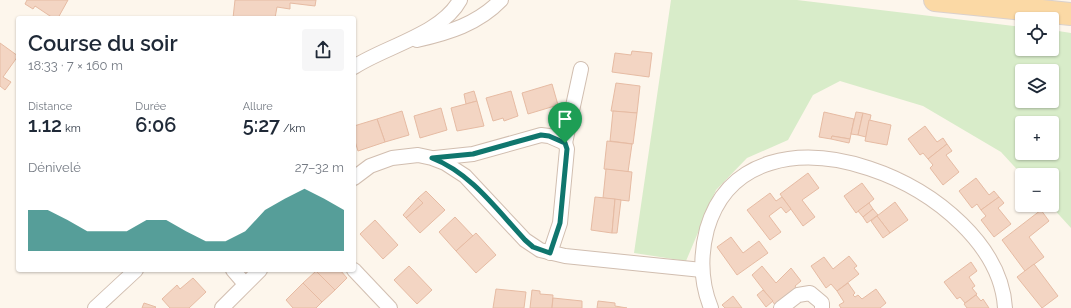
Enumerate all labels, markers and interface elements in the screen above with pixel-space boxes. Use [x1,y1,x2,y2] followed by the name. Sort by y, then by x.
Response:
[1015,12,1059,212] map controls
[1015,12,1059,56] button: locate
[302,29,344,71] button: share
[28,30,178,56] text: Course du soir
[28,58,123,73] text: 18:33 · 7 × 160 m
[1015,64,1059,108] button: layers
[28,100,72,113] text: Distance
[135,100,166,113] text: Durée
[243,100,273,113] text: Allure
[548,102,582,143] pin
[554,108,576,130] icon: arrive
[28,113,62,137] text: 1.12
[135,113,176,137] text: 6:06
[243,113,280,137] text: 5:27
[1015,116,1059,160] button: +
[62,122,81,135] text: km
[280,122,305,135] text: /km
[28,160,81,175] text: Dénivelé
[295,160,344,175] text: 27–32 m
[1015,168,1059,212] button: −

